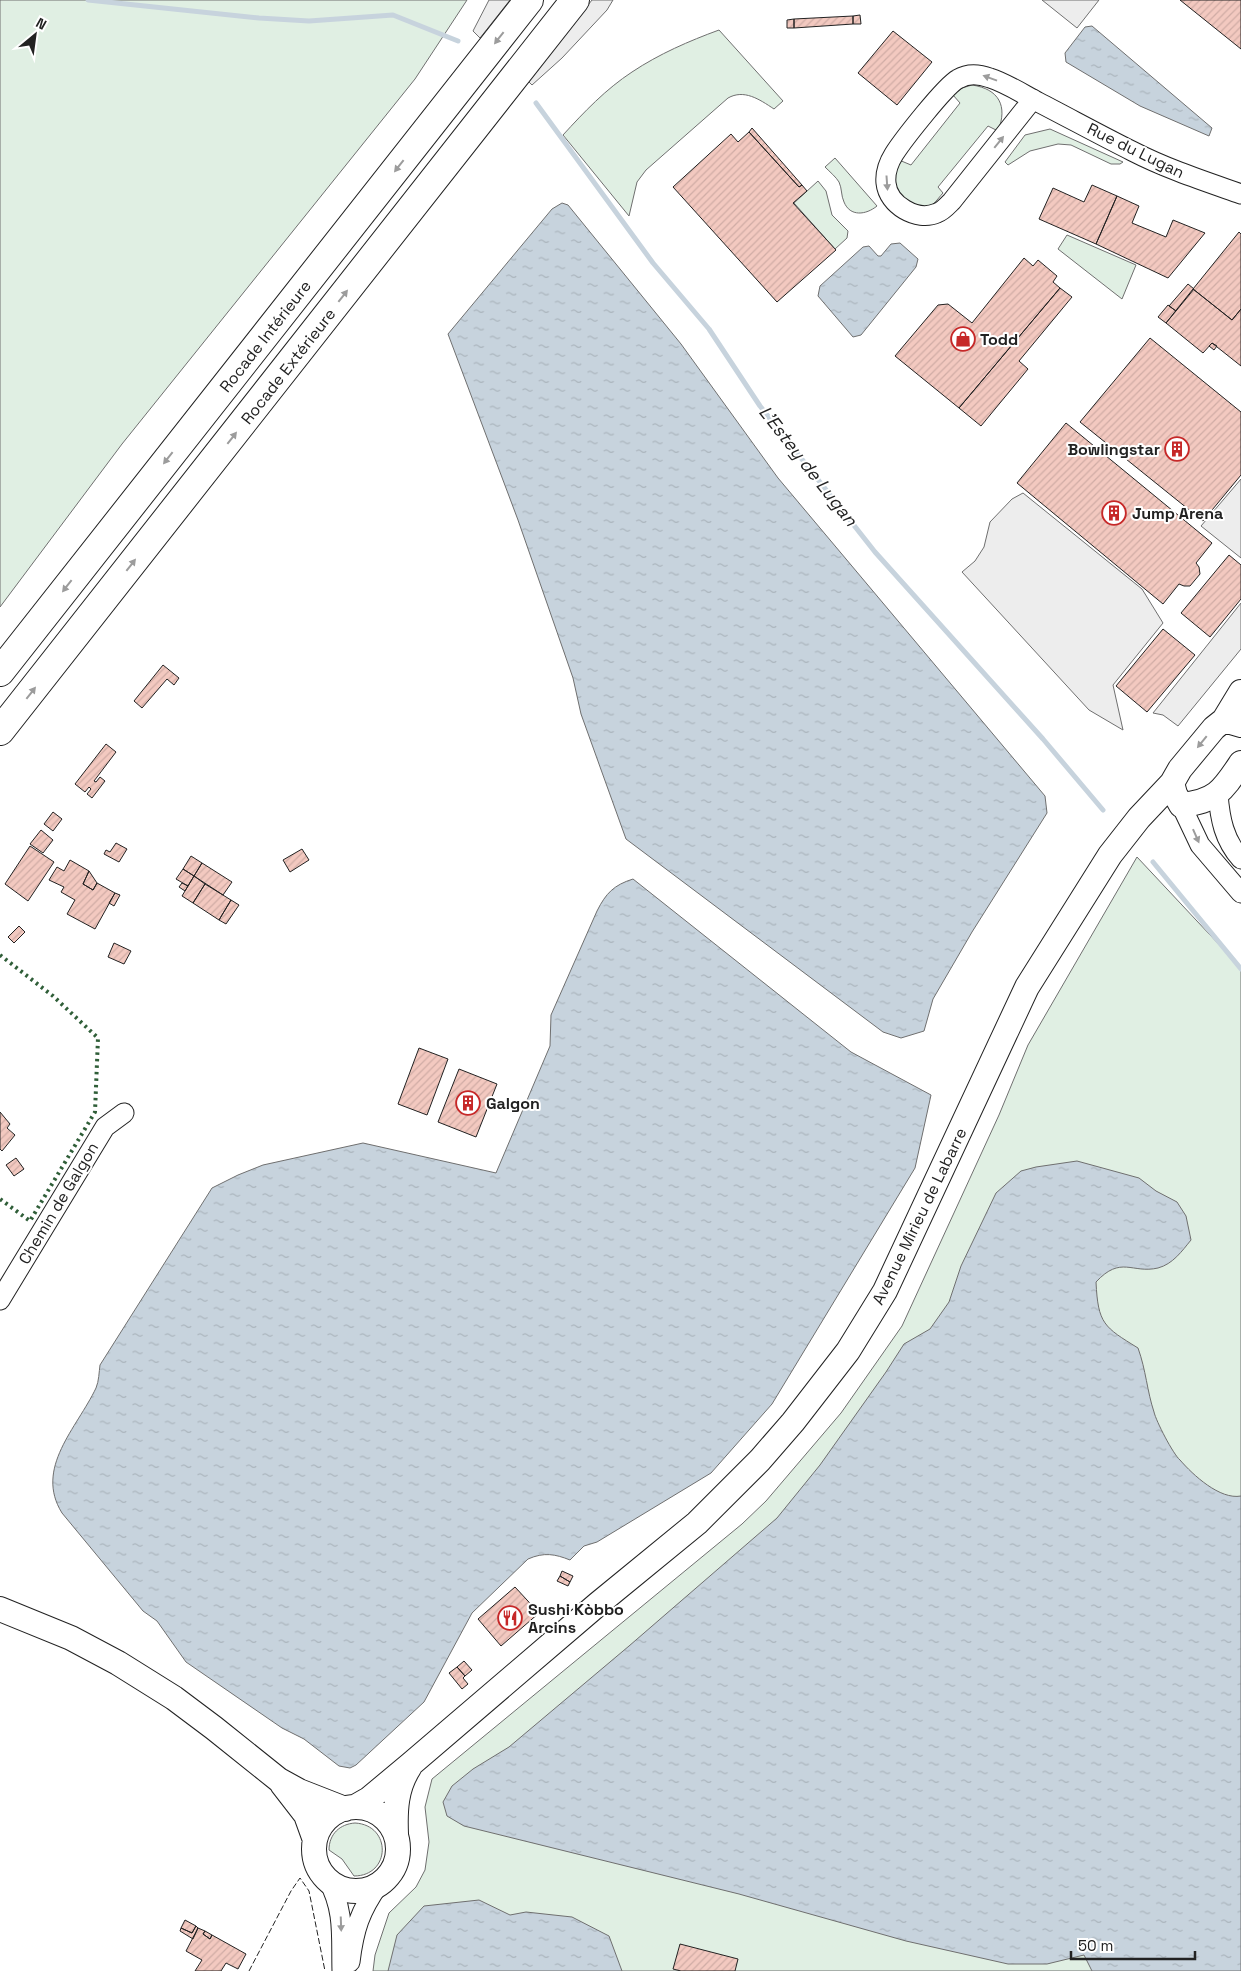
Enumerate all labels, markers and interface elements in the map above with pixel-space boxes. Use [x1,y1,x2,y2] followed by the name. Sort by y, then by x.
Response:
[10,10,60,60] north arrow
[33,13,50,34] text: N
[494,31,505,44] one-way arrow
[982,74,997,81] one-way arrow
[1084,118,1188,183] street label: Rue du Lugan
[993,136,1004,149] one-way arrow
[393,159,404,172] one-way arrow
[883,175,891,191] one-way arrow
[215,276,316,397] street label: Rocade Intérieure
[337,290,348,303] one-way arrow
[236,304,340,429] street label: Rocade Extérieure
[950,326,976,352] shop icon: Todd
[980,329,1018,350] place label: Todd
[754,401,863,531] water label: L'Estey de Lugan
[226,432,237,445] one-way arrow
[1164,436,1190,462] building icon: Bowlingstar
[1067,439,1160,460] place label: Bowlingstar
[163,452,173,465] one-way arrow
[1101,500,1127,526] building icon: Jump Arena
[1132,503,1223,524] place label: Jump Arena
[126,559,136,572] one-way arrow
[62,579,73,592] one-way arrow
[25,687,36,700] one-way arrow
[1197,735,1208,748] one-way arrow
[1193,829,1201,843] one-way arrow
[455,1090,481,1116] building icon: Galgon
[486,1093,540,1114] place label: Galgon
[867,1124,971,1308] street label: Avenue Mirieu de Labarre
[14,1138,103,1268] street label: Chemin de Galgon
[528,1599,624,1638] place label: Sushi Kòbbo Arcins
[497,1605,523,1631] restaurant icon: Sushi Kòbbo Arcins
[337,1916,345,1932] one-way arrow
[1071,1928,1195,1960] scale bar
[1078,1936,1113,1955] text: 50 m

